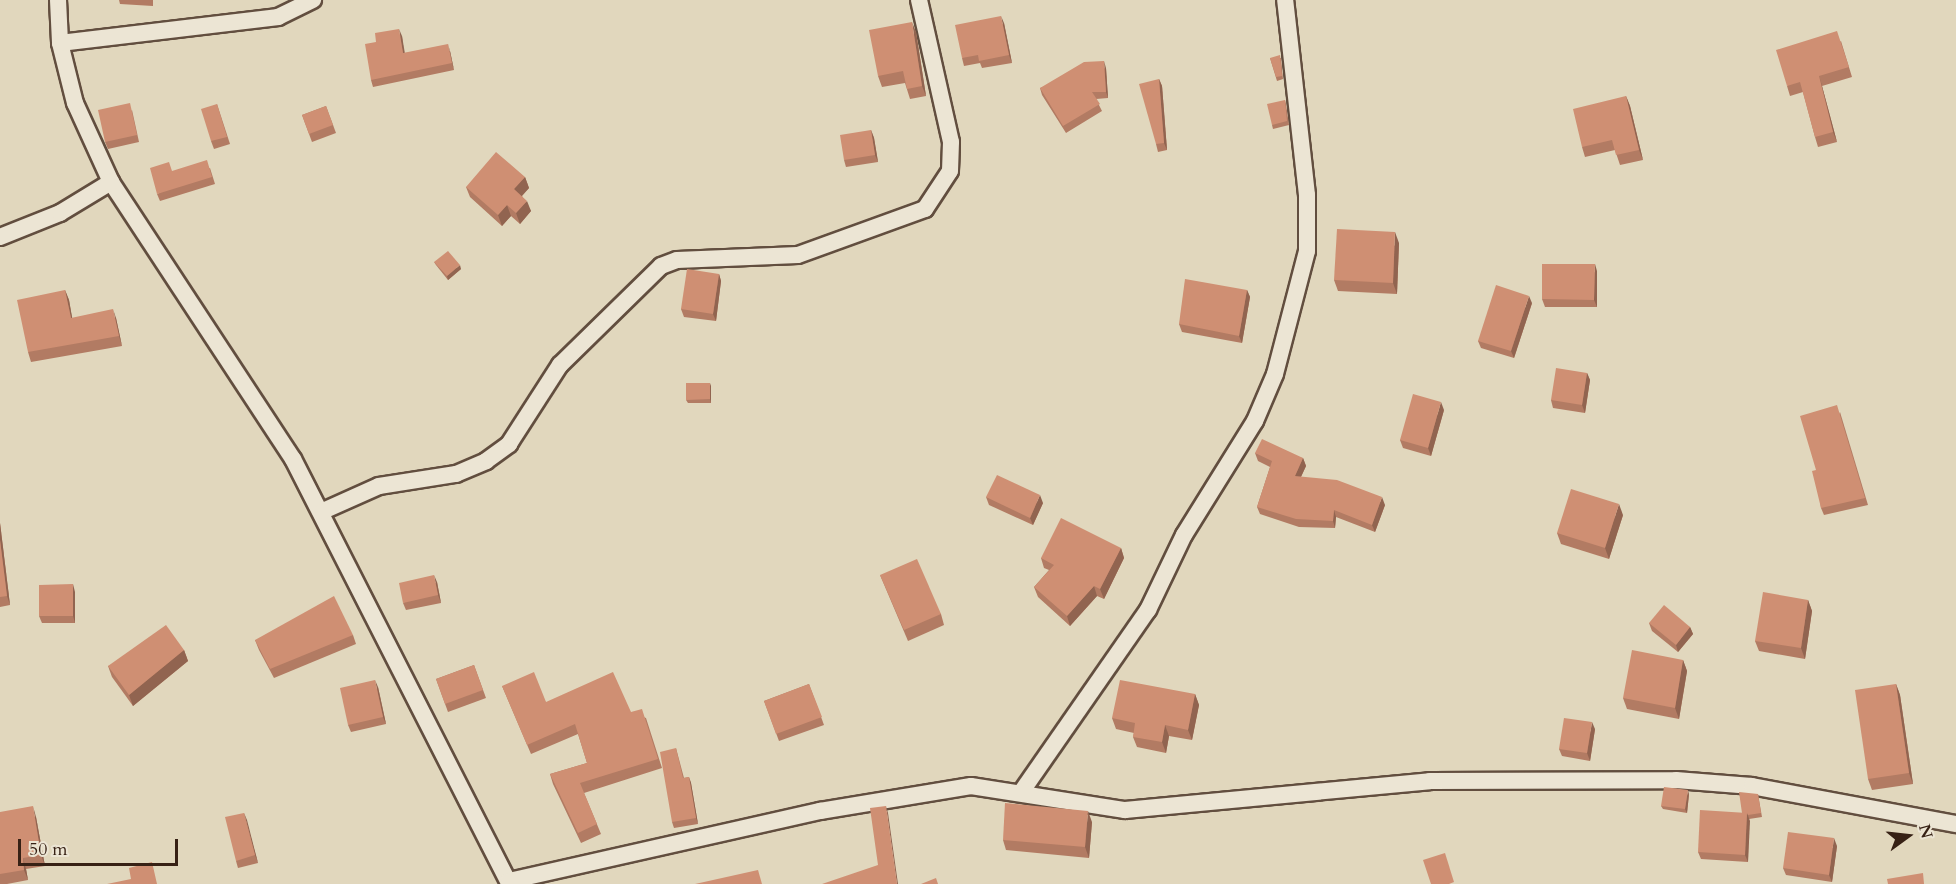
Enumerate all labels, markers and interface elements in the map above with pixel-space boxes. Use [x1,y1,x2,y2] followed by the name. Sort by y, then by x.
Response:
[1878,806,1938,866] north arrow
[1913,822,1938,841] text: N
[21,827,182,865] scale bar
[29,837,68,862] text: 50 m

